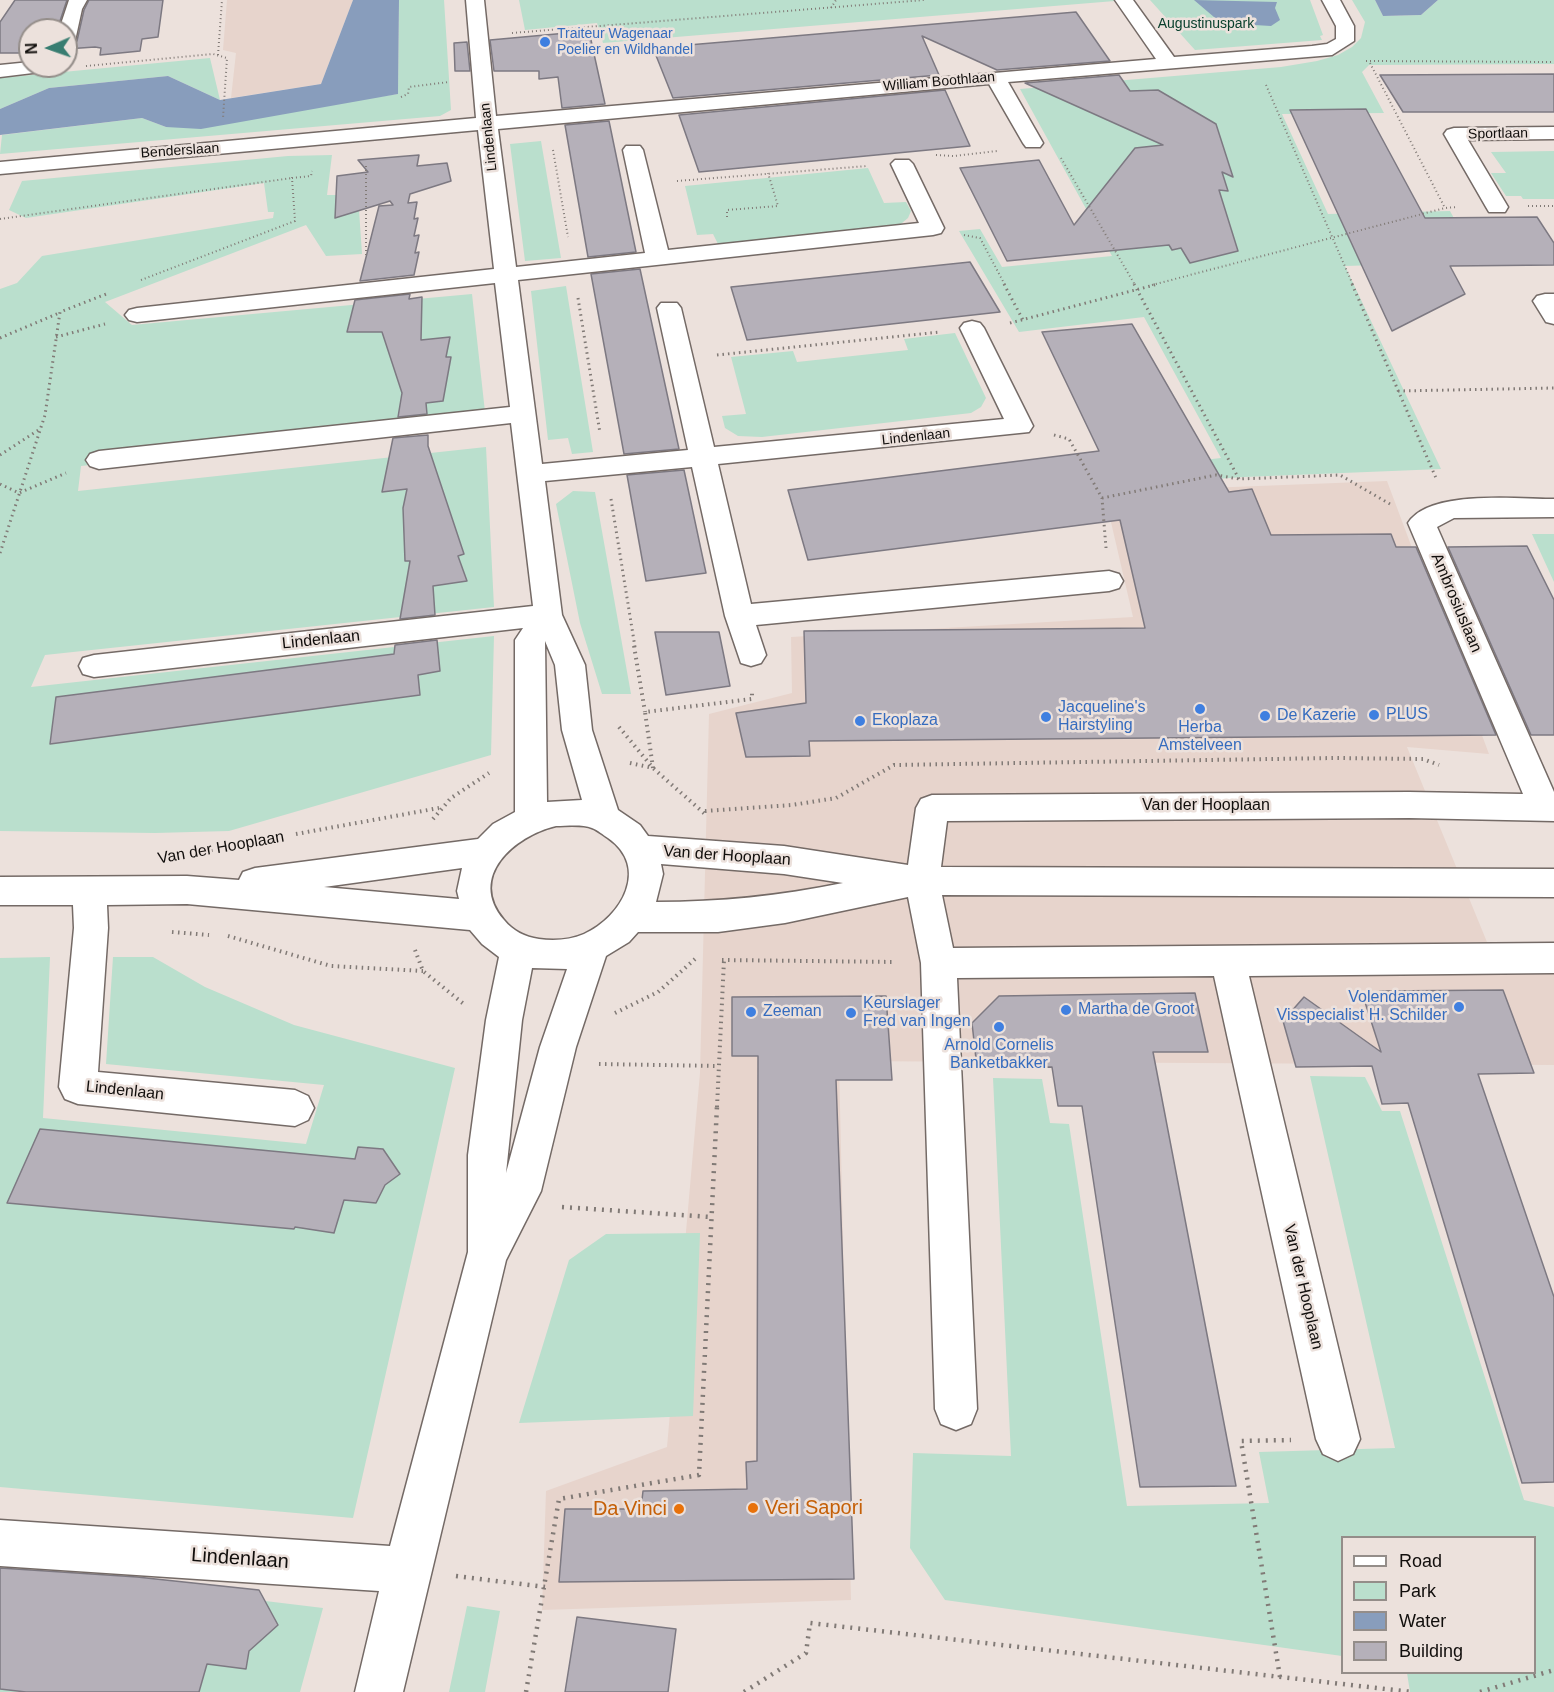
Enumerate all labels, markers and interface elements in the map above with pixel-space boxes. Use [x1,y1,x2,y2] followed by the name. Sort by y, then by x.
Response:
[1158,16,1254,32] park label: Augustinuspark
[18,18,78,78] north arrow
[557,26,693,58] place label: Traiteur Wagenaar Poelier en Wildhandel
[538,35,552,49] marker: Traiteur Wagenaar Poelier en Wildhandel
[23,43,40,55] text: N
[882,69,996,95] street label: William Boothlaan
[477,102,501,172] street label: Lindenlaan
[1468,125,1528,143] street label: Sportlaan
[140,140,220,162] street label: Benderslaan
[881,425,951,449] street label: Lindenlaan
[1426,551,1486,655] street label: Ambrosiuslaan
[281,626,361,654] street label: Lindenlaan
[1058,698,1146,736] place label: Jacqueline's Hairstyling
[1193,702,1207,716] marker: Herba Amstelveen
[1386,705,1428,725] place label: PLUS
[1277,706,1356,726] place label: De Kazerie
[1367,708,1381,722] marker: PLUS
[1258,709,1272,723] marker: De Kazerie
[1039,710,1053,724] marker: Jacqueline's Hairstyling
[872,711,938,731] place label: Ekoplaza
[853,714,867,728] marker: Ekoplaza
[1158,718,1242,756] place label: Herba Amstelveen
[1142,796,1270,816] street label: Van der Hooplaan
[156,827,286,869] street label: Van der Hooplaan
[663,842,791,870] street label: Van der Hooplaan
[1277,988,1447,1026] place label: Volendammer Visspecialist H. Schilder
[863,994,971,1032] place label: Keurslager Fred van Ingen
[1078,1000,1194,1020] place label: Martha de Groot
[1452,1000,1466,1014] marker: Volendammer Visspecialist H. Schilder
[763,1002,822,1022] place label: Zeeman
[1059,1003,1073,1017] marker: Martha de Groot
[744,1005,758,1019] marker: Zeeman
[844,1006,858,1020] marker: Keurslager Fred van Ingen
[992,1020,1006,1034] marker: Arnold Cornelis Banketbakker
[944,1036,1054,1074] place label: Arnold Cornelis Banketbakker
[85,1077,165,1105] street label: Lindenlaan
[1279,1223,1327,1351] street label: Van der Hooplaan
[765,1496,863,1520] place label: Veri Sapori
[593,1497,667,1521] place label: Da Vinci
[746,1501,760,1515] marker: Veri Sapori
[672,1502,686,1516] marker: Da Vinci
[1341,1536,1536,1674] legend
[190,1544,290,1574] street label: Lindenlaan
[1399,1551,1442,1571] text: Road
[1399,1581,1436,1601] text: Park
[1399,1611,1446,1631] text: Water
[1399,1641,1463,1661] text: Building

